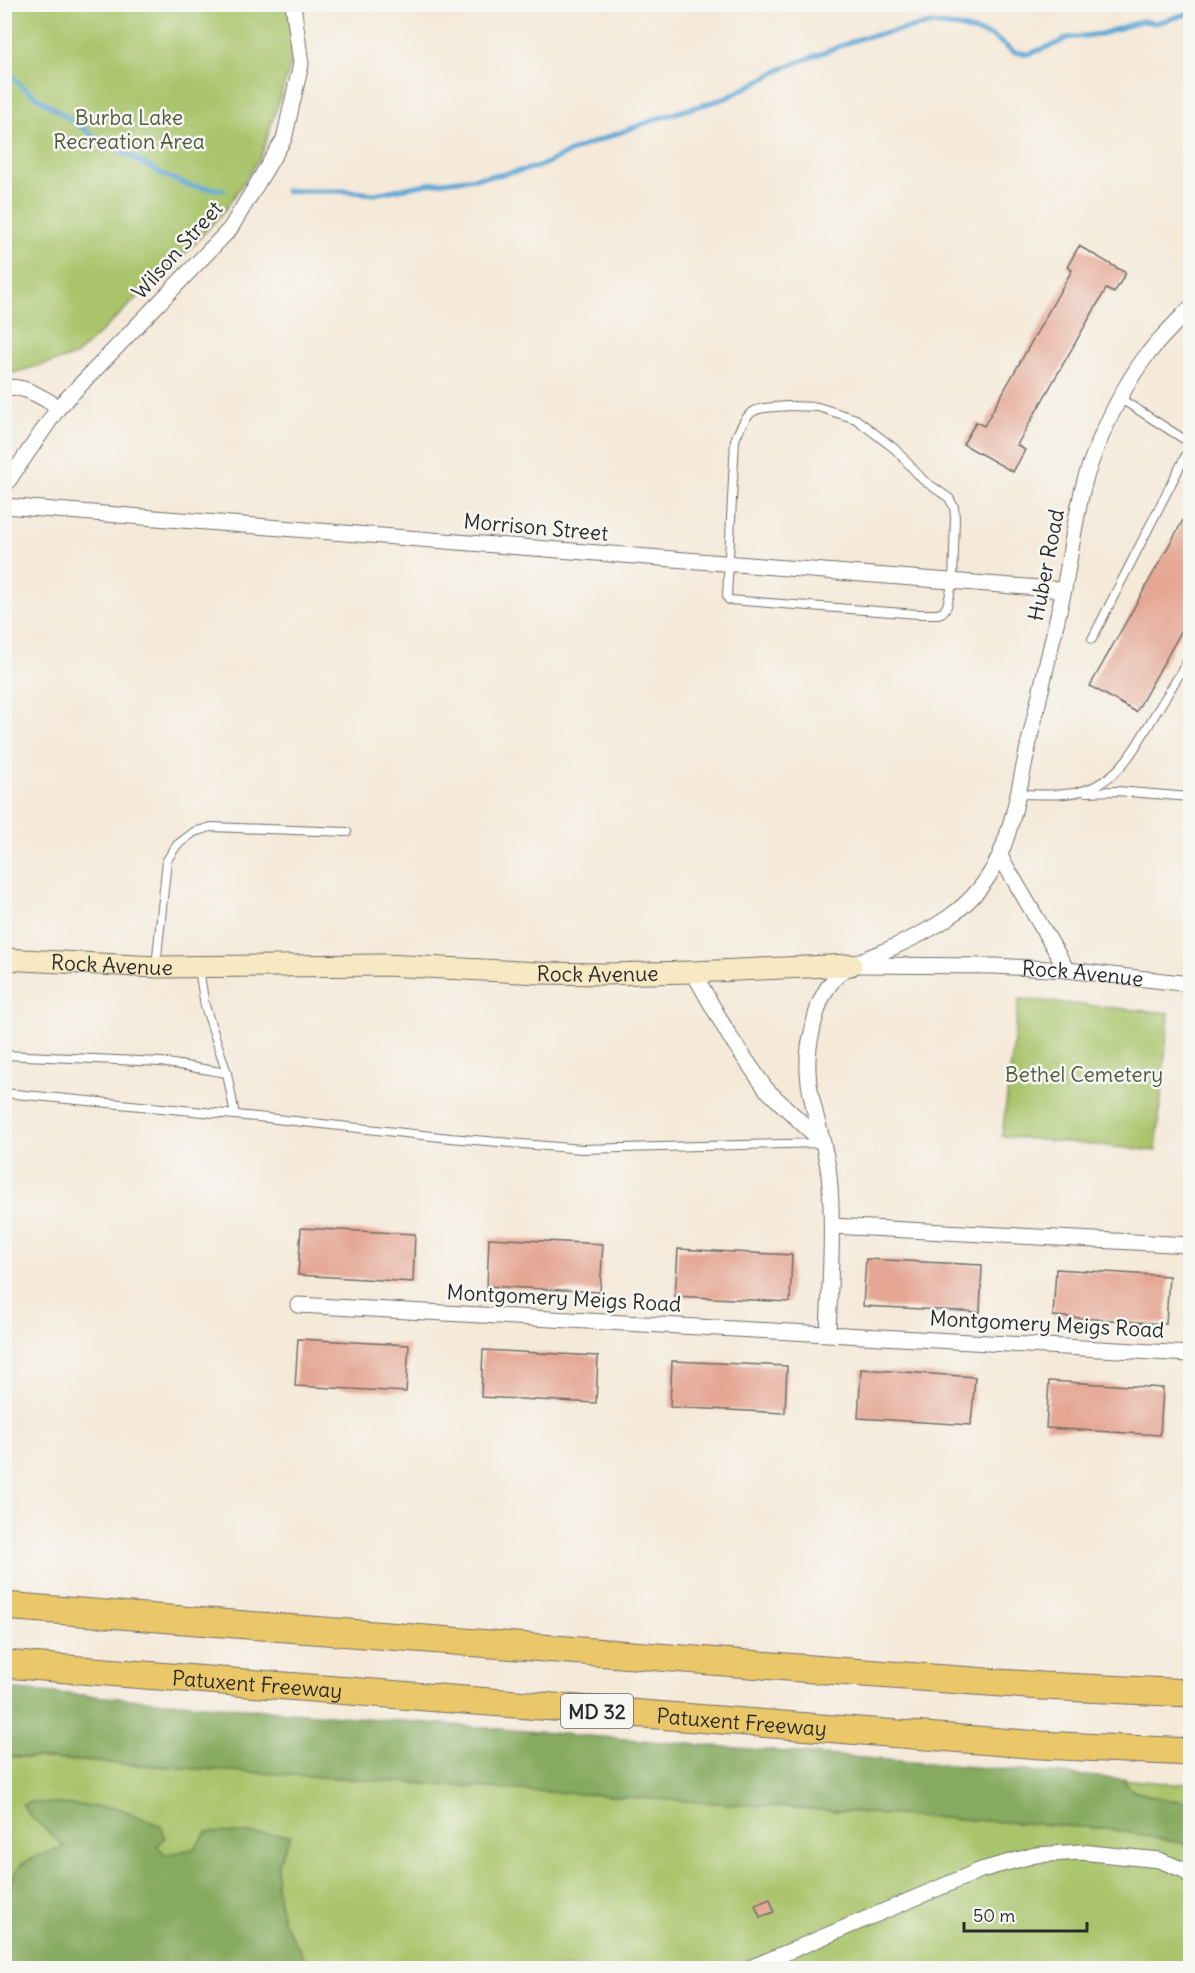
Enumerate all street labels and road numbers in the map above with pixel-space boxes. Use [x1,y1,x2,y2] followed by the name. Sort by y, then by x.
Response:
[126,195,228,305] street label: Wilson Street
[463,507,609,547] street label: Morrison Street
[1022,507,1070,623] street label: Huber Road
[50,948,173,981] street label: Rock Avenue
[1021,954,1145,992] street label: Rock Avenue
[536,959,659,988] street label: Rock Avenue
[446,1278,682,1318] street label: Montgomery Meigs Road
[929,1304,1165,1344] street label: Montgomery Meigs Road
[171,1664,343,1704] street label: Patuxent Freeway
[561,1694,633,1728] road number: MD 32
[656,1702,828,1742] street label: Patuxent Freeway

